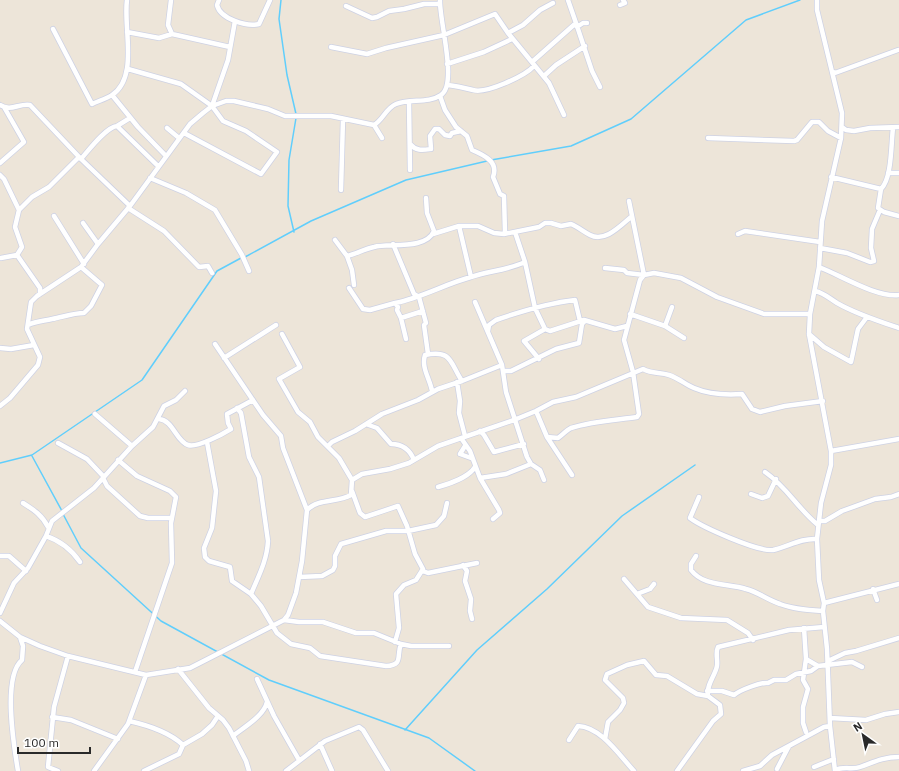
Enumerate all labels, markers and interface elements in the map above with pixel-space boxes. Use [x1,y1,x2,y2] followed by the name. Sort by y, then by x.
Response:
[843,715,883,755] north arrow
[850,719,865,735] text: N
[18,729,90,755] scale bar
[24,735,59,750] text: 100 m

